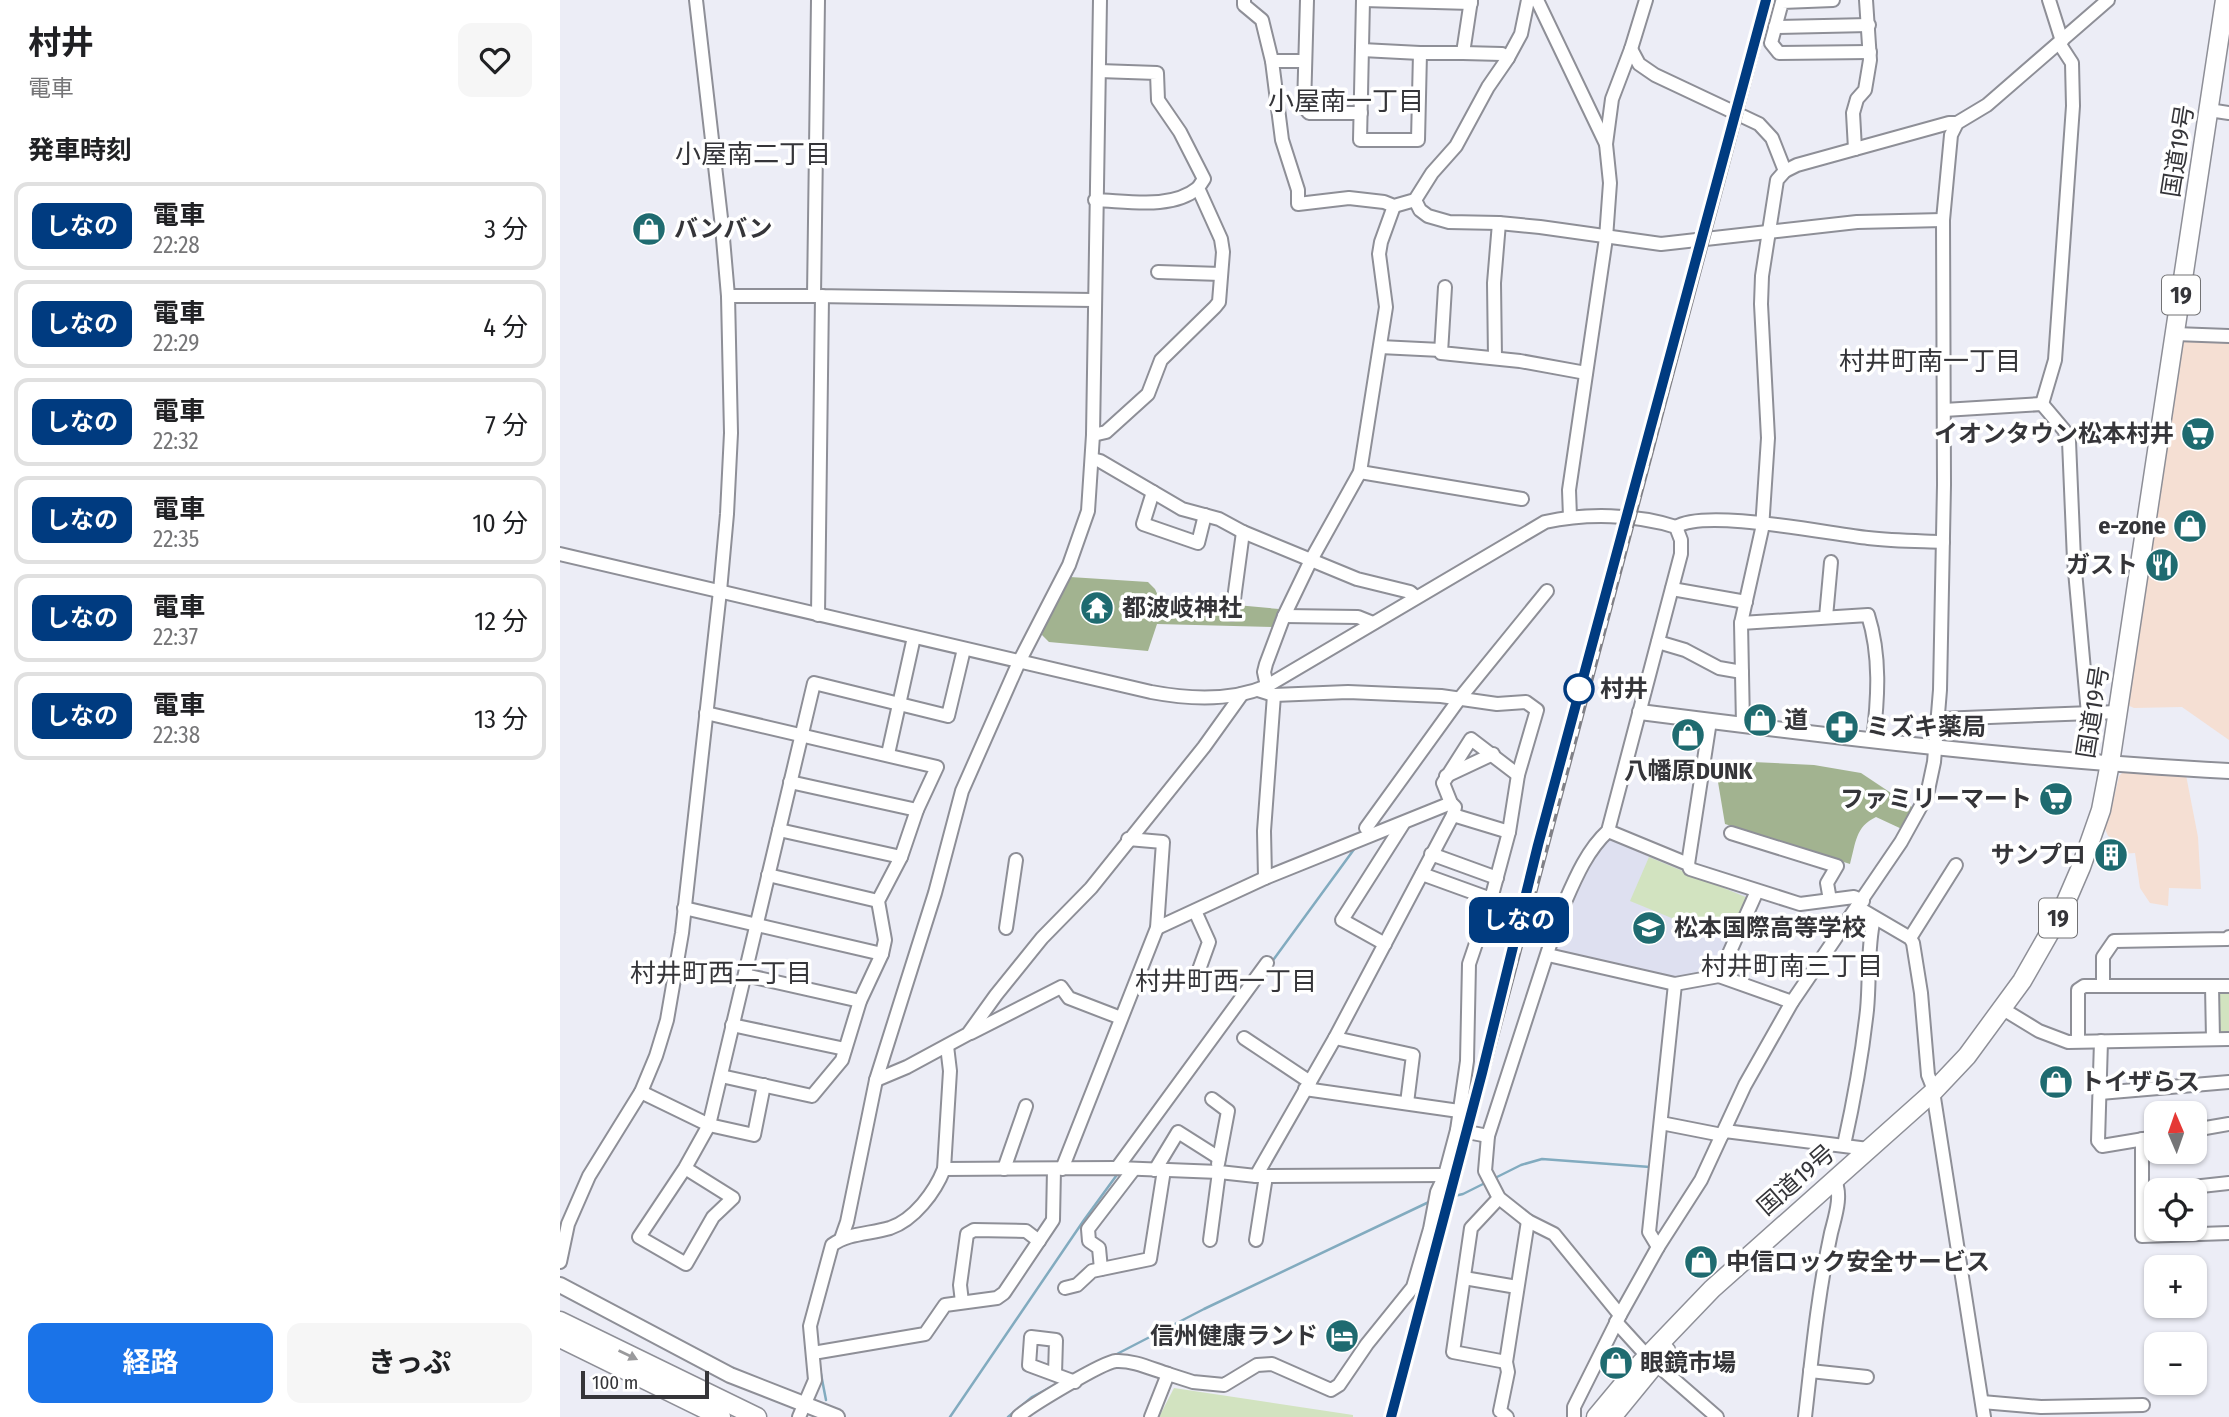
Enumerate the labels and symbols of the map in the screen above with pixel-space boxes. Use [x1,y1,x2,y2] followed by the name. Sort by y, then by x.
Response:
[1268,86,1424,117] district label: 小屋南一丁目
[2157,103,2199,199] street label: 国道19号
[675,139,831,170] district label: 小屋南二丁目
[630,210,668,248] shop icon: バンバン
[674,215,772,243] place label: バンバン
[2162,276,2200,314] road number: 19
[1839,346,2021,377] district label: 村井町南一丁目
[2179,415,2217,453] supermarket icon: イオンタウン松本村井
[1934,420,2174,448] place label: イオンタウン松本村井
[2171,507,2209,545] shop icon: e-zone
[2098,512,2166,540] place label: e-zone
[2143,546,2181,584] restaurant icon: ガスト
[2066,551,2138,579] place label: ガスト
[1078,589,1116,627] temple icon: 都波岐神社
[1122,594,1242,622] place label: 都波岐神社
[2072,664,2114,760] street label: 国道19号
[1564,674,1594,704] marker: 村井
[1600,675,1648,703] place label: 村井
[1741,701,1779,739] shop icon: 道
[1784,706,1808,734] place label: 道
[1823,708,1861,746] pharmacy icon: ミズキ薬局
[1866,713,1986,741] place label: ミズキ薬局
[1669,716,1707,754] shop icon: 八幡原DUNK
[1624,757,1753,785] place label: 八幡原DUNK
[2037,780,2075,818] supermarket icon: ファミリーマート
[1840,785,2032,813] place label: ファミリーマート
[2092,836,2130,874] building icon: サンプロ
[1991,841,2086,869] place label: サンプロ
[1479,897,1559,943] line badge: しなの
[2039,898,2077,937] road number: 19
[1630,909,1668,947] school or university icon: 松本国際高等学校
[1674,914,1866,942] place label: 松本国際高等学校
[1701,951,1883,982] district label: 村井町南三丁目
[630,958,812,989] district label: 村井町西二丁目
[1135,966,1317,997] district label: 村井町西一丁目
[2037,1063,2075,1101] shop icon: トイザらス
[2080,1068,2200,1096] place label: トイザらス
[2144,1101,2207,1164] north arrow
[1752,1139,1840,1221] street label: 国道19号
[1682,1243,1720,1281] shop icon: 中信ロック安全サービス
[1726,1248,1990,1276] place label: 中信ロック安全サービス
[1323,1317,1361,1355] hotel icon: 信州健康ランド
[1150,1322,1318,1350] place label: 信州健康ランド
[1597,1344,1635,1382] shop icon: 眼鏡市場
[1640,1349,1736,1377] place label: 眼鏡市場
[618,1350,638,1361] one-way arrow
[581,1368,709,1400] scale bar

